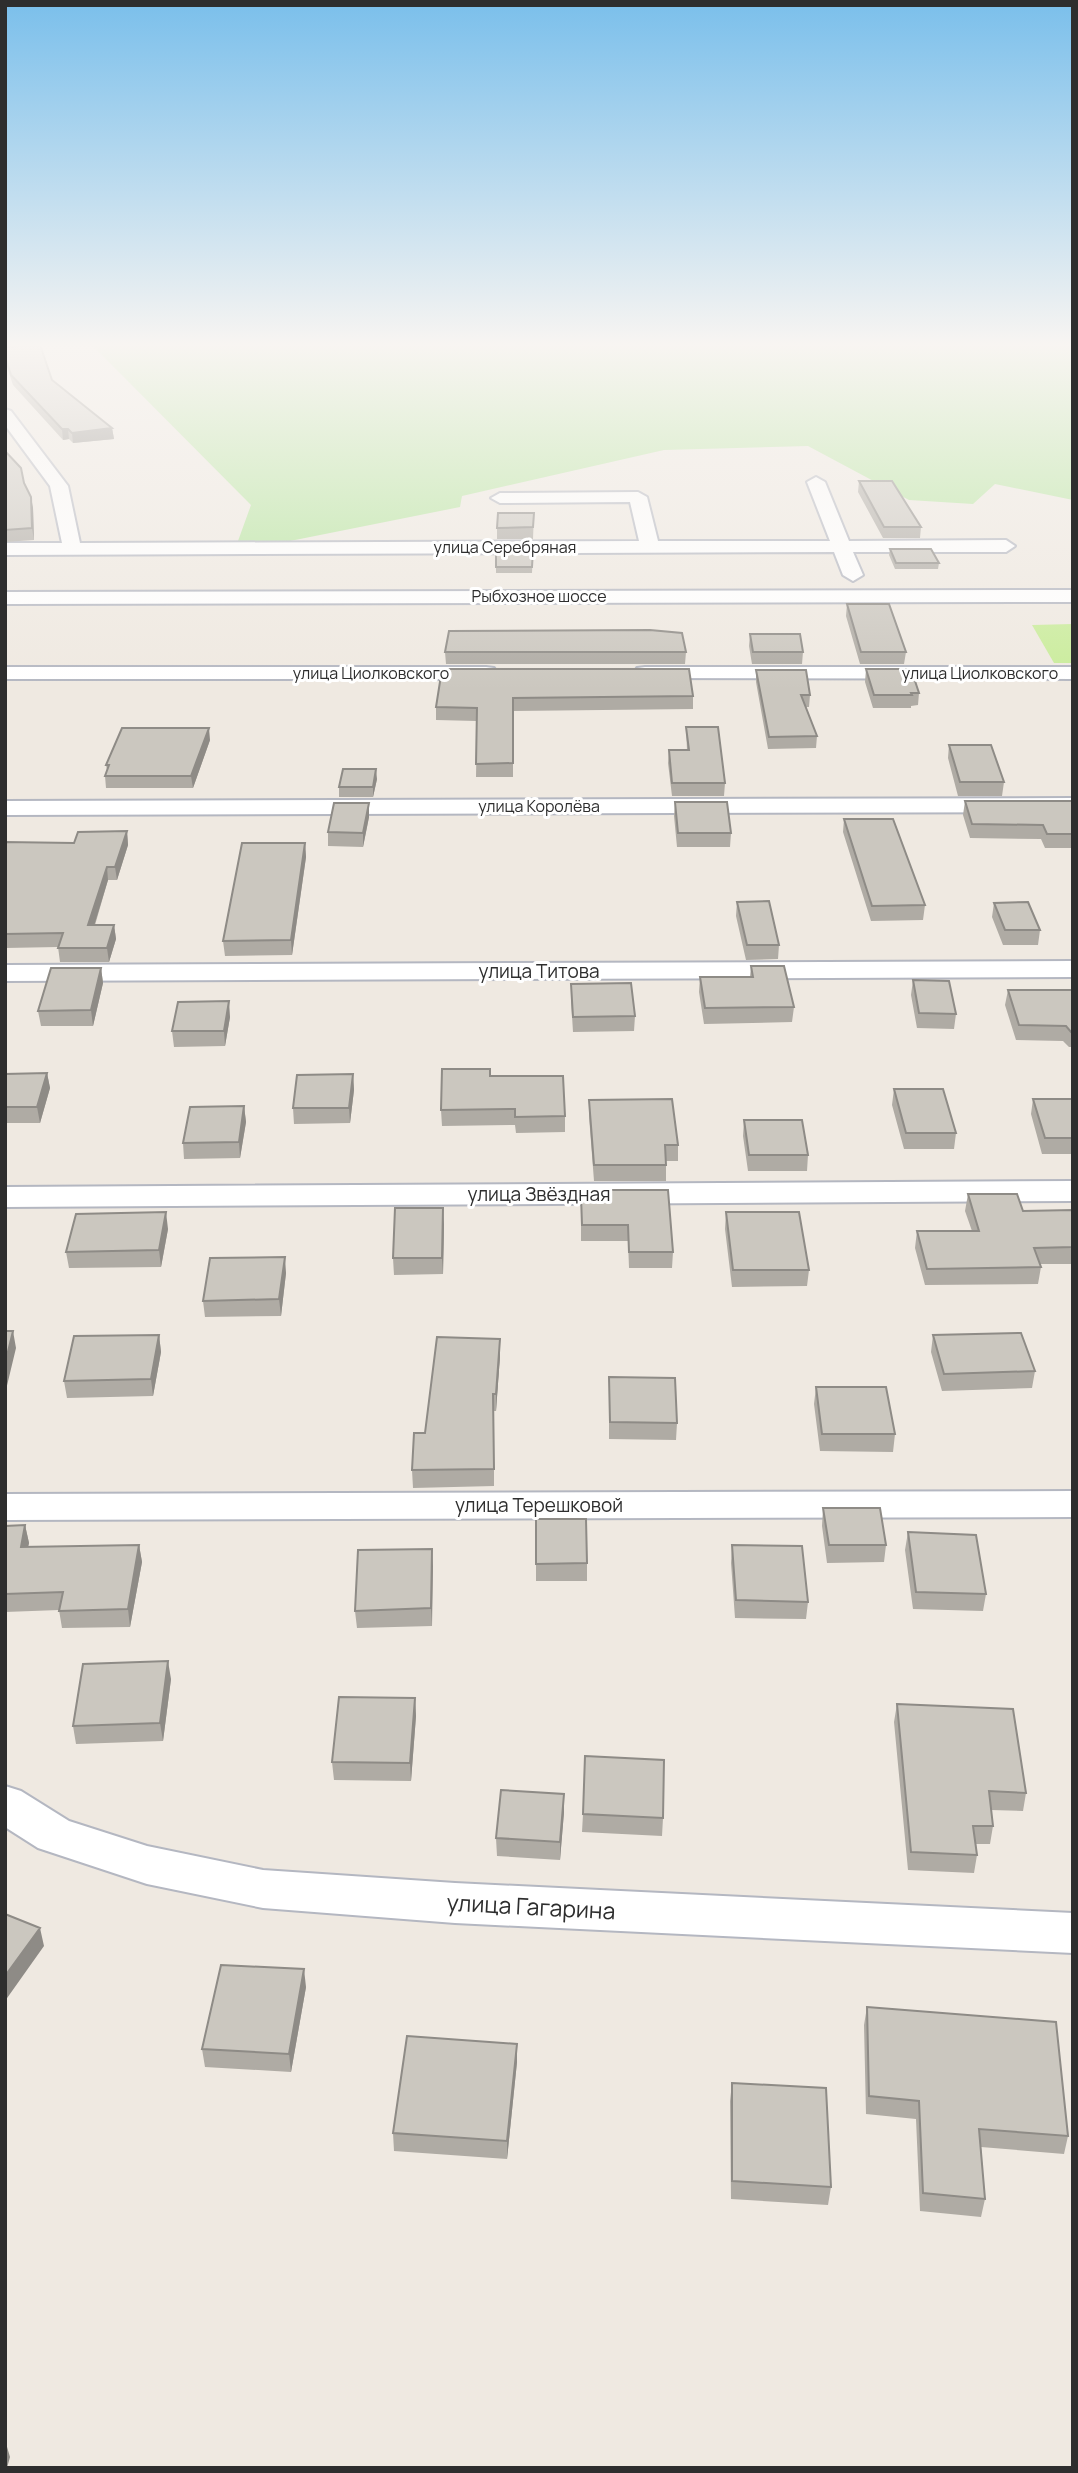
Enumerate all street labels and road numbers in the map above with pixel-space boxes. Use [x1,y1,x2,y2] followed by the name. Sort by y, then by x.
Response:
[434,536,576,558] street label: улица Серебряная
[472,585,606,607] street label: Рыбхозное шоссе
[293,662,449,684] street label: улица Циолковского
[902,662,1058,684] street label: улица Циолковского
[478,795,600,817] street label: улица Королёва
[478,958,600,984] street label: улица Титова
[468,1181,611,1207] street label: улица Звёздная
[455,1492,623,1518] street label: улица Терешковой
[446,1886,616,1926] street label: улица Гагарина

